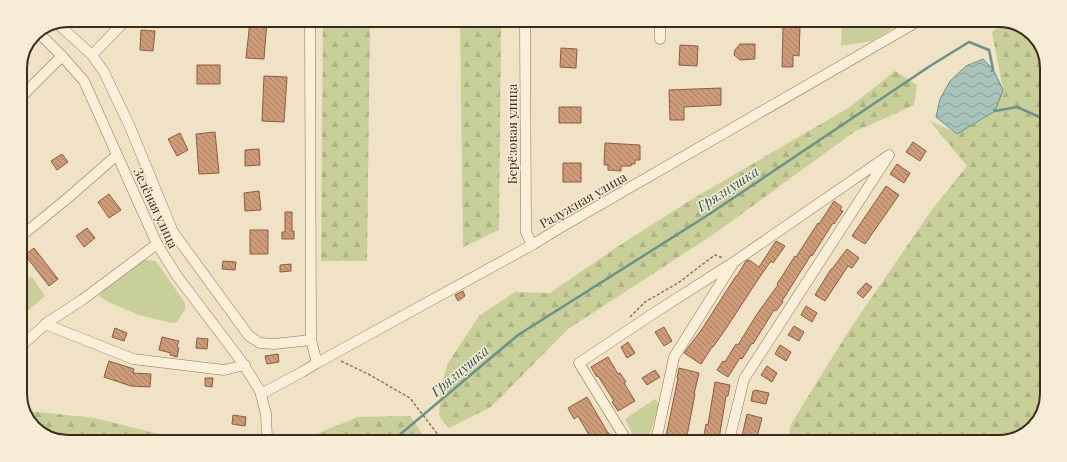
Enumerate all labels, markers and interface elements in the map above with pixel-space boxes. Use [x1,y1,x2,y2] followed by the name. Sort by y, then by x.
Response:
[503,83,520,184] street label: Берёзовая улица
[692,161,762,216] water label: Грязнушка
[130,165,183,251] street label: Зелёная улица
[536,167,630,231] street label: Радужная улица
[426,341,493,401] water label: Грязнушка

